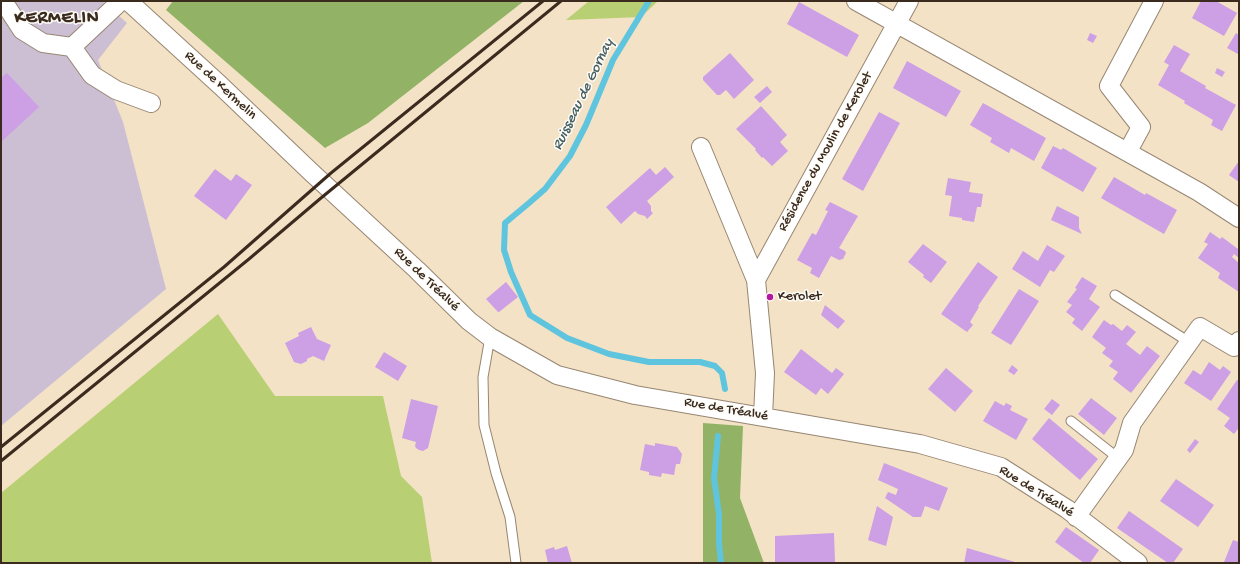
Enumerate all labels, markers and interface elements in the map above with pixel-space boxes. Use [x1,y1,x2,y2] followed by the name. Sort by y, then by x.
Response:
[15,8,99,30] district label: KERMELIN
[549,37,619,153] water label: Ruisseau de Gornay
[180,48,260,124] street label: Rue de Kermelin
[775,69,877,235] street label: Résidence du Moulin de Kerolet
[390,244,462,316] street label: Rue de Tréalvé
[778,289,821,305] place label: Kerolet
[765,292,775,302] marker: Kerolet
[683,394,769,426] street label: Rue de Tréalvé
[996,462,1076,522] street label: Rue de Tréalvé

